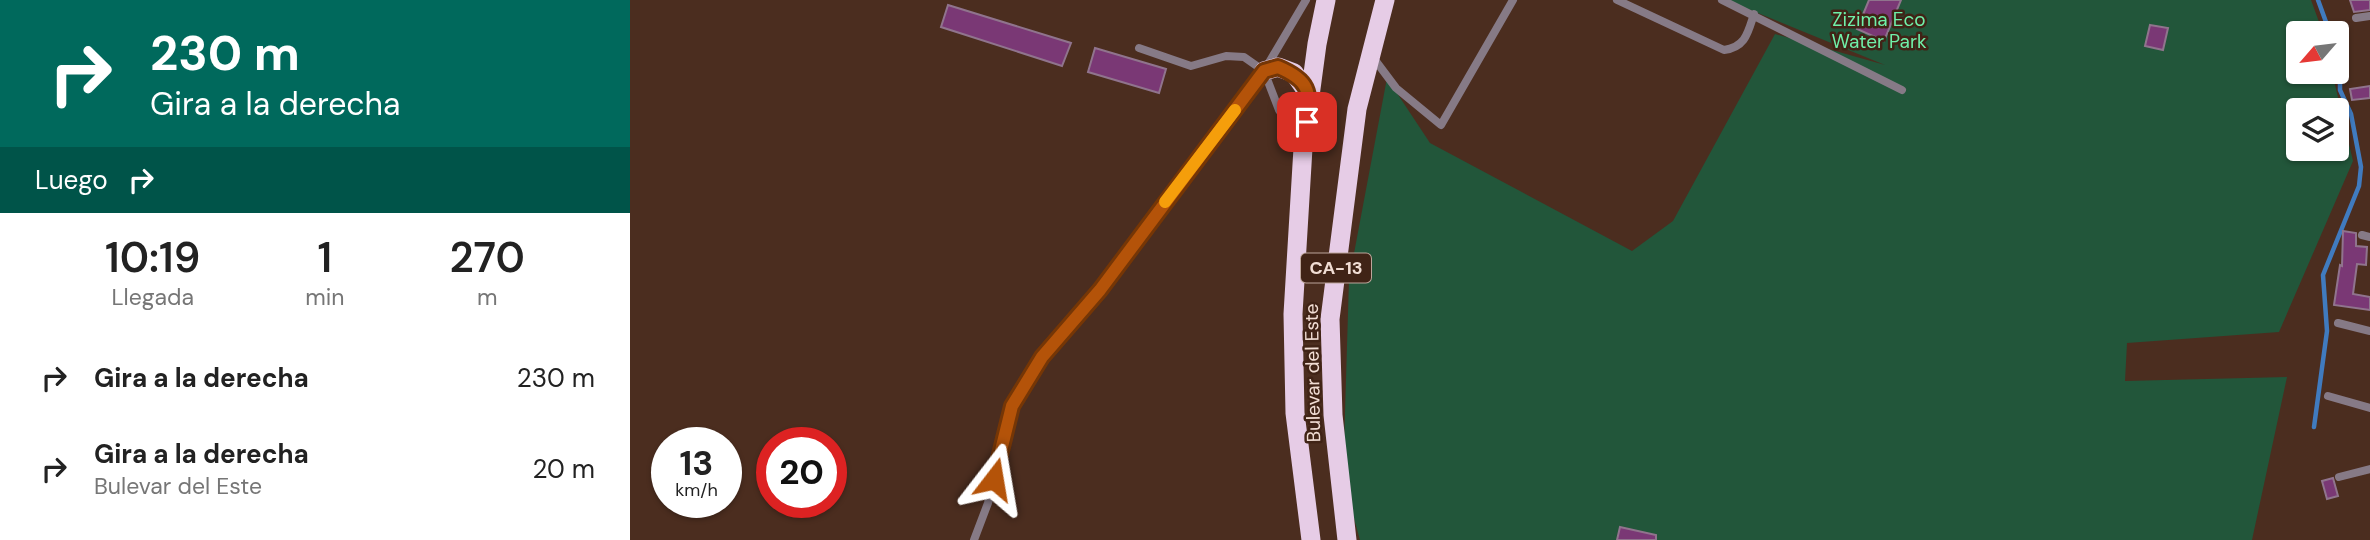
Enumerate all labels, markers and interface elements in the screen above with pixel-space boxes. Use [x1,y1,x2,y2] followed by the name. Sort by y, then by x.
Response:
[1831,7,1927,54] park label: Zizima Eco Water Park
[150,21,300,85] text: 230 m
[2286,21,2348,84] north arrow
[2286,21,2349,161] map controls
[35,28,126,119] icon: right
[150,83,400,125] text: Gira a la derecha
[1277,92,1337,152] pin
[2286,98,2349,161] button: layers
[1288,103,1326,141] icon: arrive
[122,161,160,199] icon: right
[35,163,108,197] text: Luego
[105,230,200,285] text: 10:19
[318,230,332,285] text: 1
[450,230,525,285] text: 270
[1301,254,1371,282] road number: CA-13
[111,282,194,312] text: Llegada
[305,282,345,312] text: min
[477,282,498,312] text: m
[1299,303,1326,443] street label: Bulevar del Este
[35,359,73,397] icon: right
[94,361,309,395] text: Gira a la derecha
[517,361,595,395] text: 230 m
[756,427,847,518] speed limit sign: 20
[94,437,309,471] text: Gira a la derecha
[680,440,713,486] text: 13
[957,442,1031,516] position arrow
[35,450,73,488] icon: right
[532,452,595,486] text: 20 m
[94,471,262,501] text: Bulevar del Este
[675,478,718,502] text: km/h

